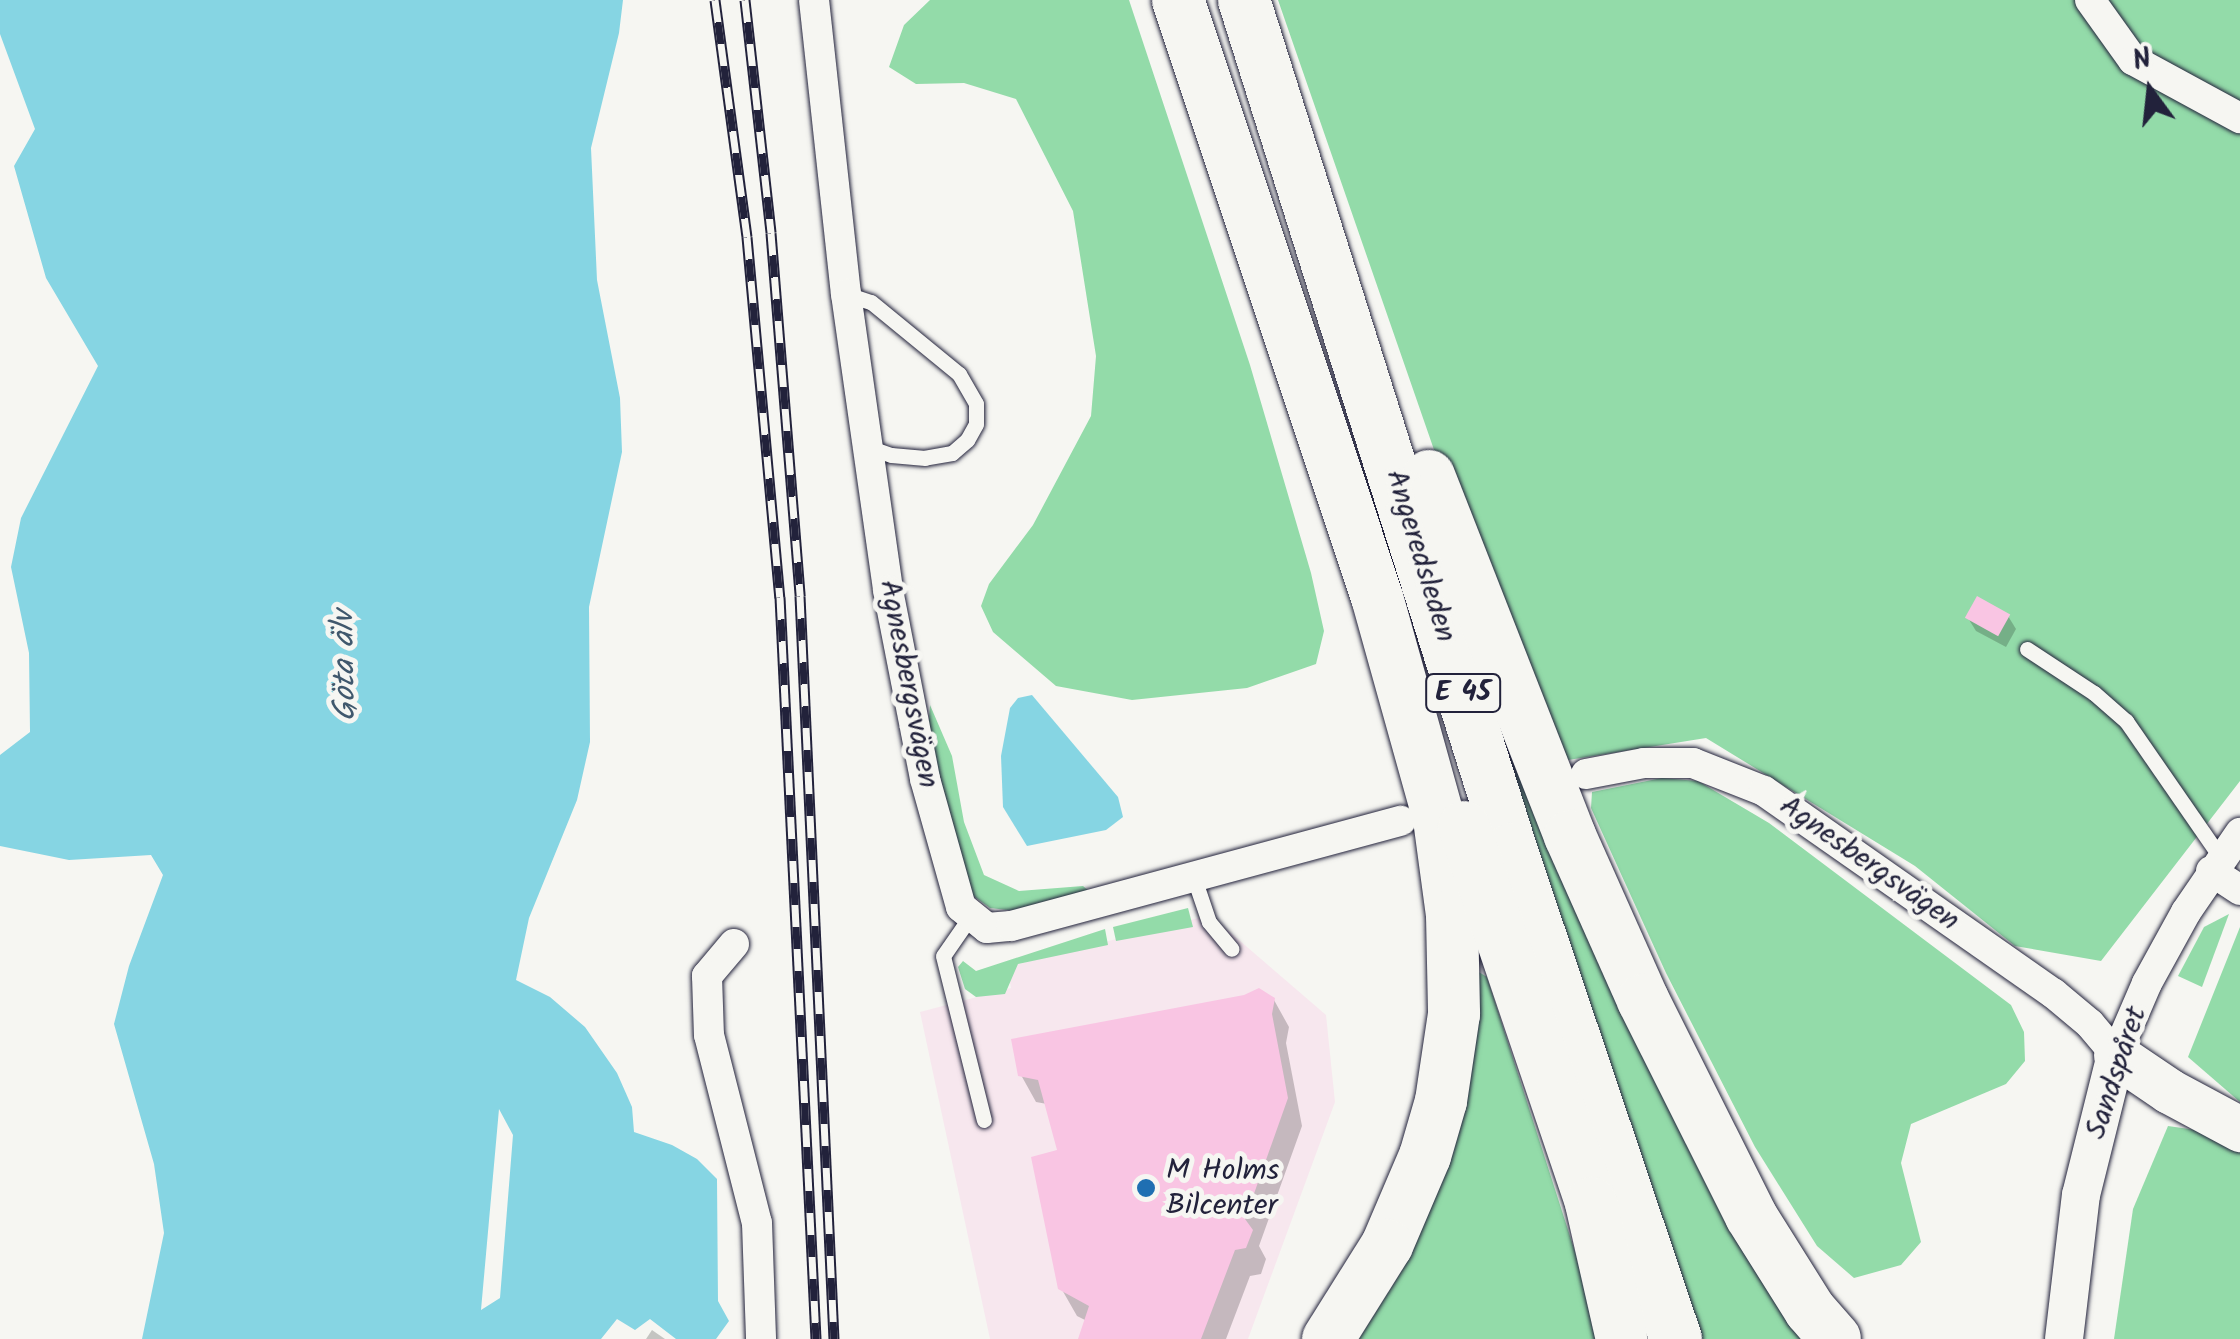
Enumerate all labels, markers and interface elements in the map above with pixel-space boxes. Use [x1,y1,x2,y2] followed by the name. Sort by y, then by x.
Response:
[2128,37,2156,85] text: N
[2100,40,2200,140] north arrow
[1377,465,1463,647] street label: Angeredsleden
[870,577,946,791] street label: Agnesbergsvägen
[326,610,366,722] water label: Göta älv
[1423,670,1503,716] road number: E 45
[1772,789,1966,939] street label: Agnesbergsvägen
[2079,1002,2155,1144] street label: Sandspåret
[1166,1153,1279,1224] place label: M Holms Bilcenter
[1135,1177,1157,1199] marker: M Holms Bilcenter

